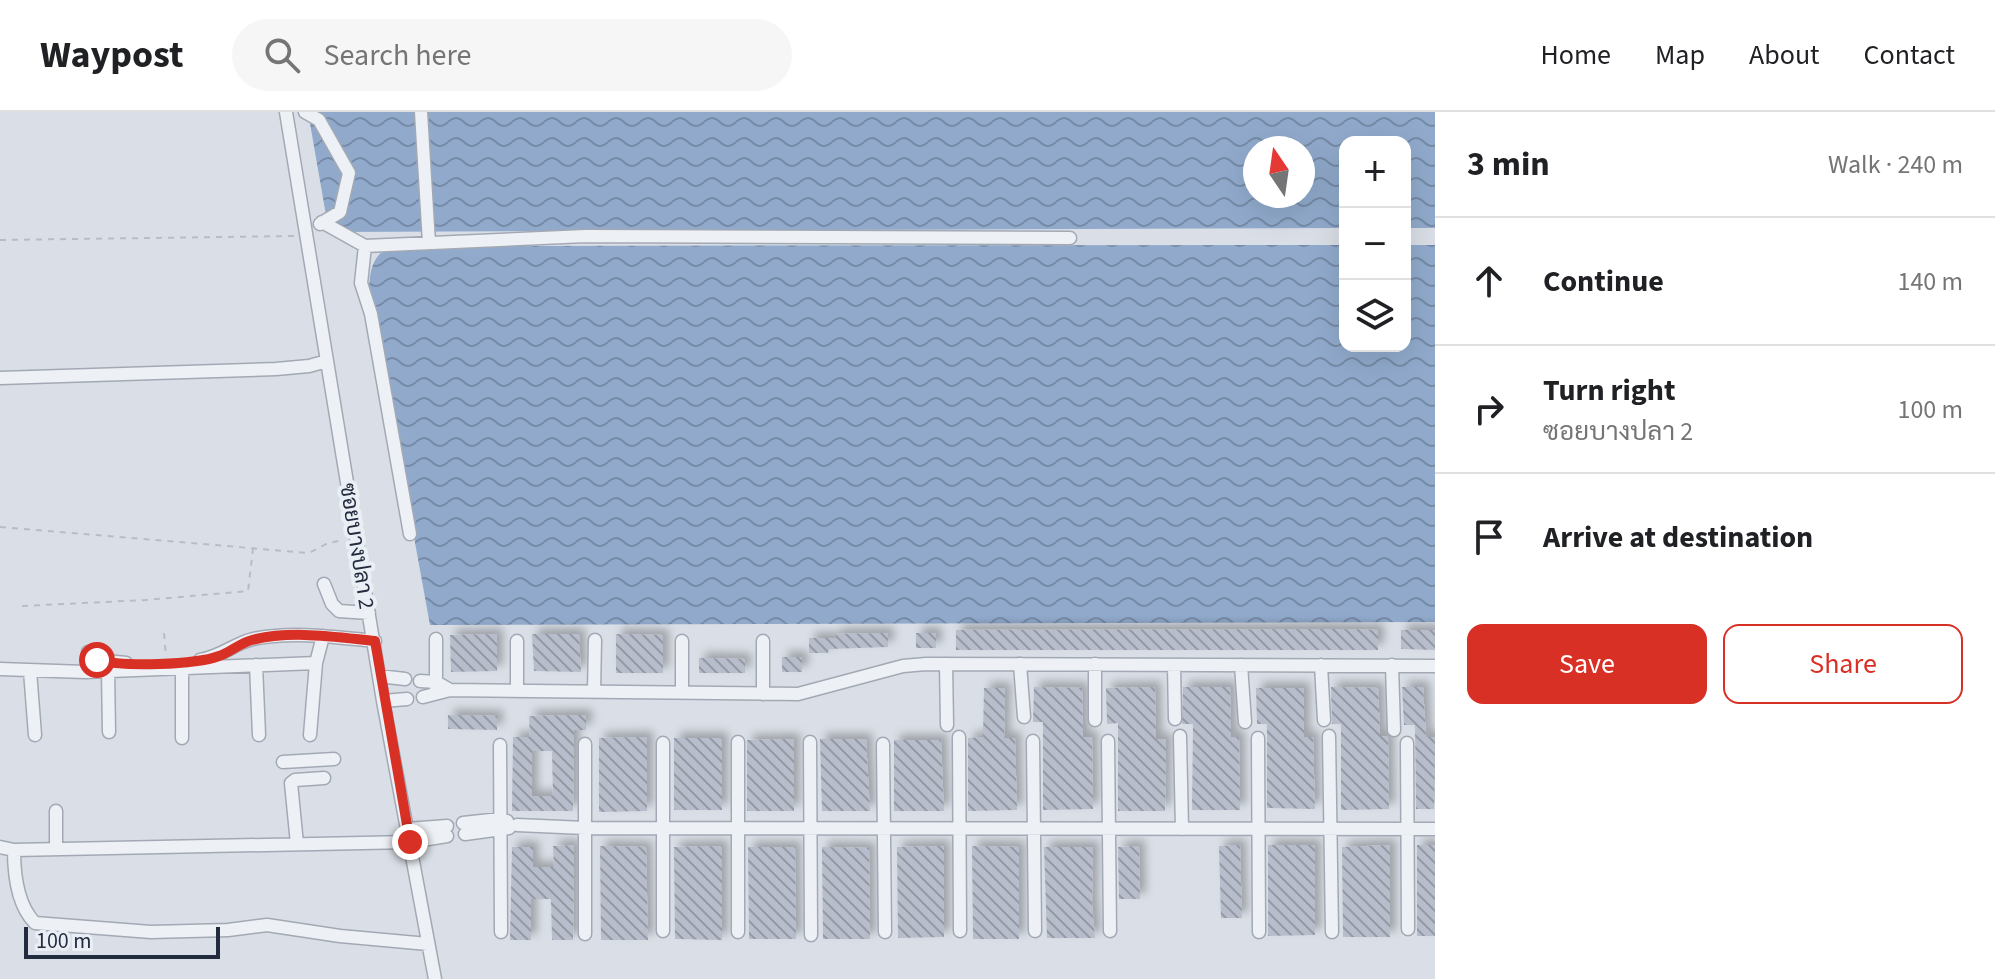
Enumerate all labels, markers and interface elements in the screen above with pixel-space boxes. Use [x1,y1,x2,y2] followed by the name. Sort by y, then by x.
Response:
[232,19,792,91] search box
[40,28,184,82] text: Waypost
[260,33,304,77] icon: search
[324,34,471,77] text: Search here
[1540,35,1611,75] text: Home
[1655,35,1705,75] text: Map
[1749,35,1820,75] text: About
[1864,35,1955,75] text: Contact
[1243,136,1315,208] north arrow
[1339,136,1411,352] map controls
[1339,136,1411,208] button: +
[1467,140,1550,189] text: 3 min
[1828,146,1963,183] text: Walk · 240 m
[1339,208,1411,280] button: −
[1467,259,1511,303] icon: ahead
[1543,260,1664,303] text: Continue
[1897,263,1963,300] text: 140 m
[1339,280,1411,352] button: layers
[1543,369,1675,412] text: Turn right
[1467,387,1511,431] icon: right
[1897,391,1963,428] text: 100 m
[1543,413,1693,450] text: ซอยบางปลา 2
[331,481,383,611] street label: ซอยบางปลา 2
[1467,515,1511,559] icon: arrive
[1543,516,1813,559] text: Arrive at destination
[1467,624,1707,704] button: Save
[1723,624,1963,704] button: Share
[79,642,115,678] route start
[392,824,428,860] route end
[24,923,220,959] scale bar
[36,925,91,957] text: 100 m

